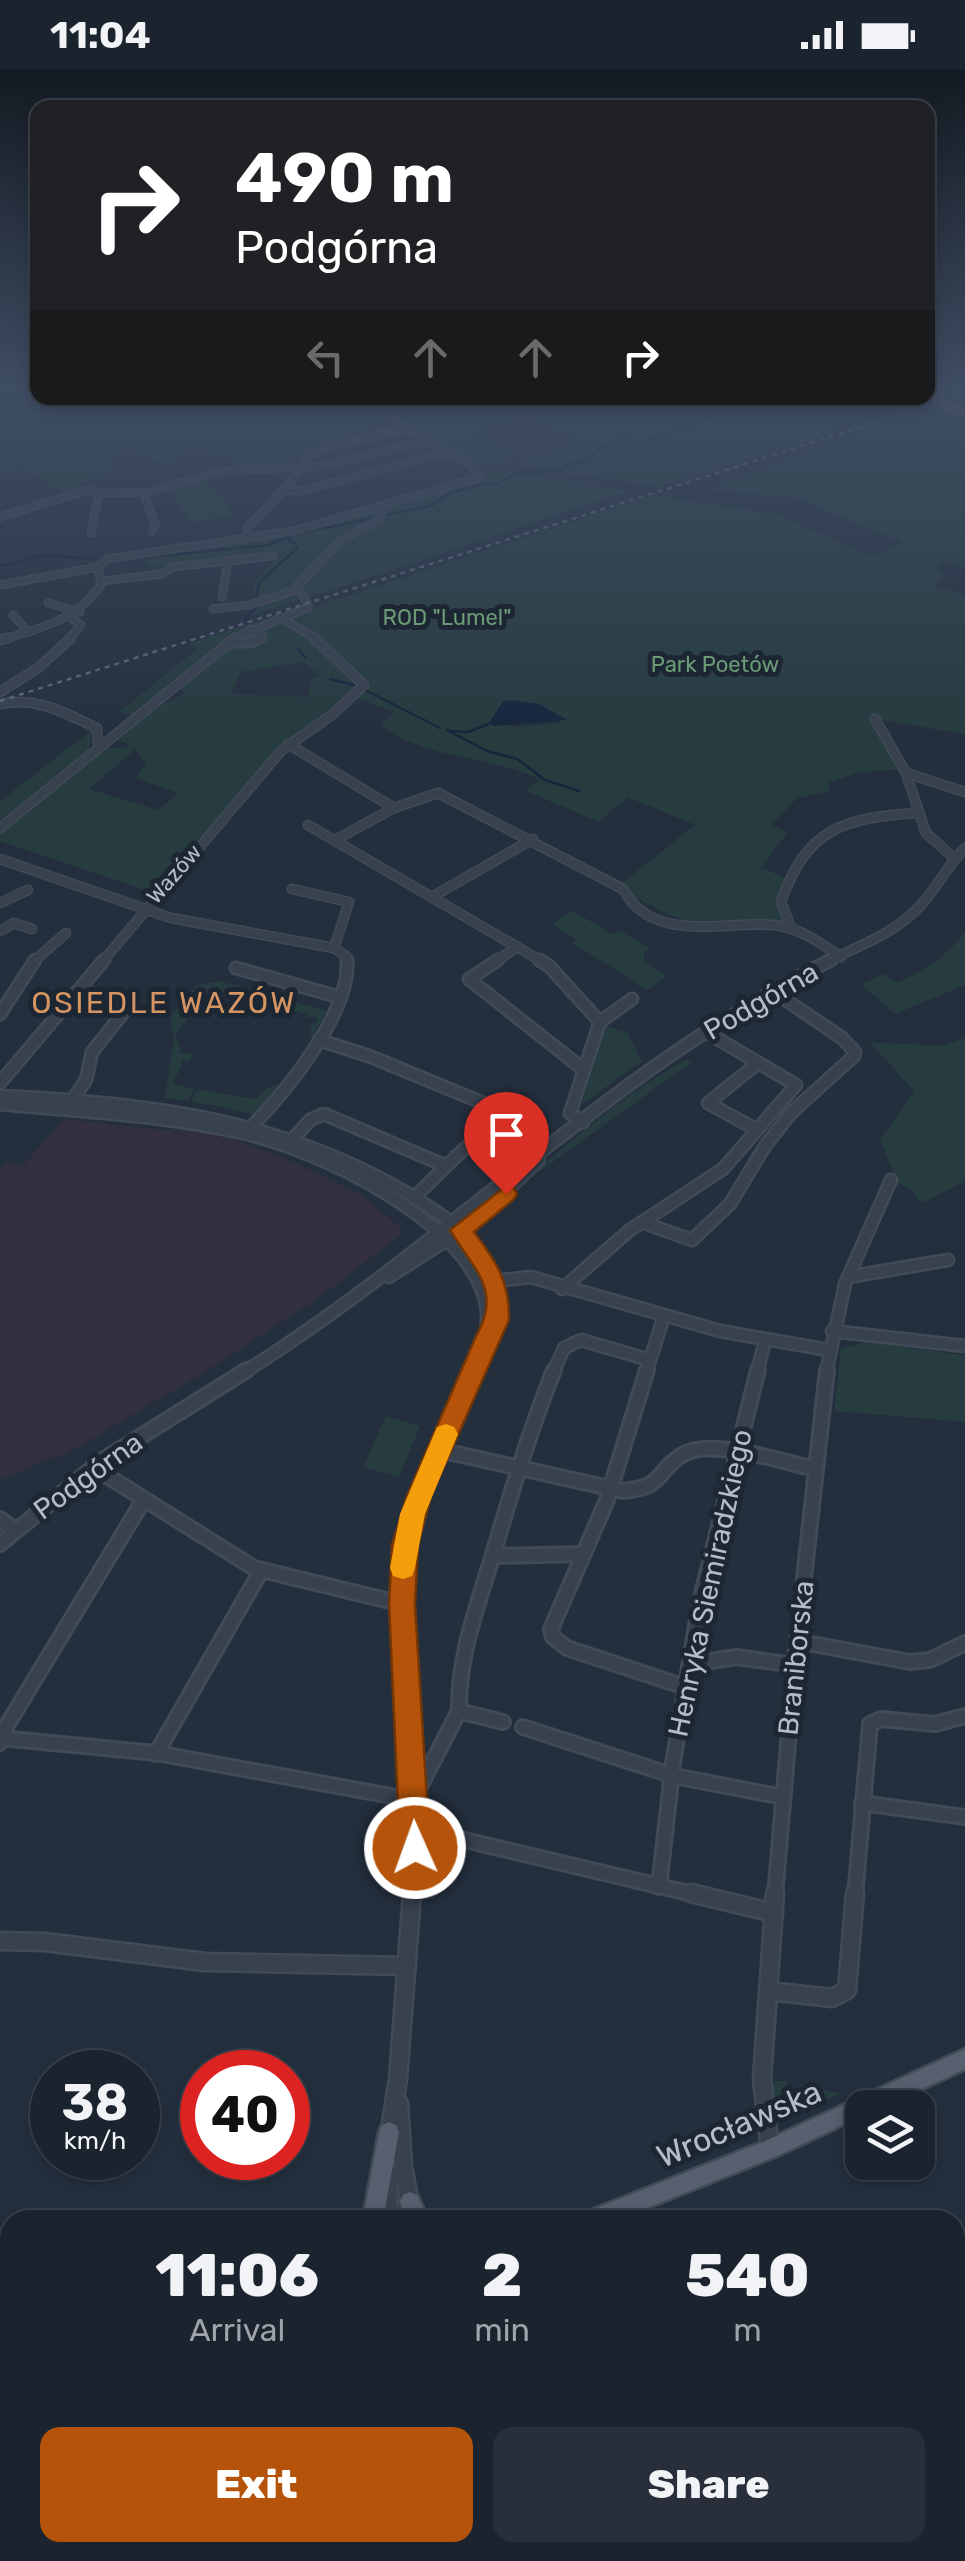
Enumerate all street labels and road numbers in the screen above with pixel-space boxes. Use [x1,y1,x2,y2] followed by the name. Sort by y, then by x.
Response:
[141,839,207,909] street label: Wazów
[698,955,824,1047] street label: Podgórna
[27,1426,149,1526] street label: Podgórna
[661,1426,759,1740] street label: Henryka Siemiradzkiego
[771,1579,821,1737] street label: Braniborska
[651,2072,827,2176] street label: Wrocławska

